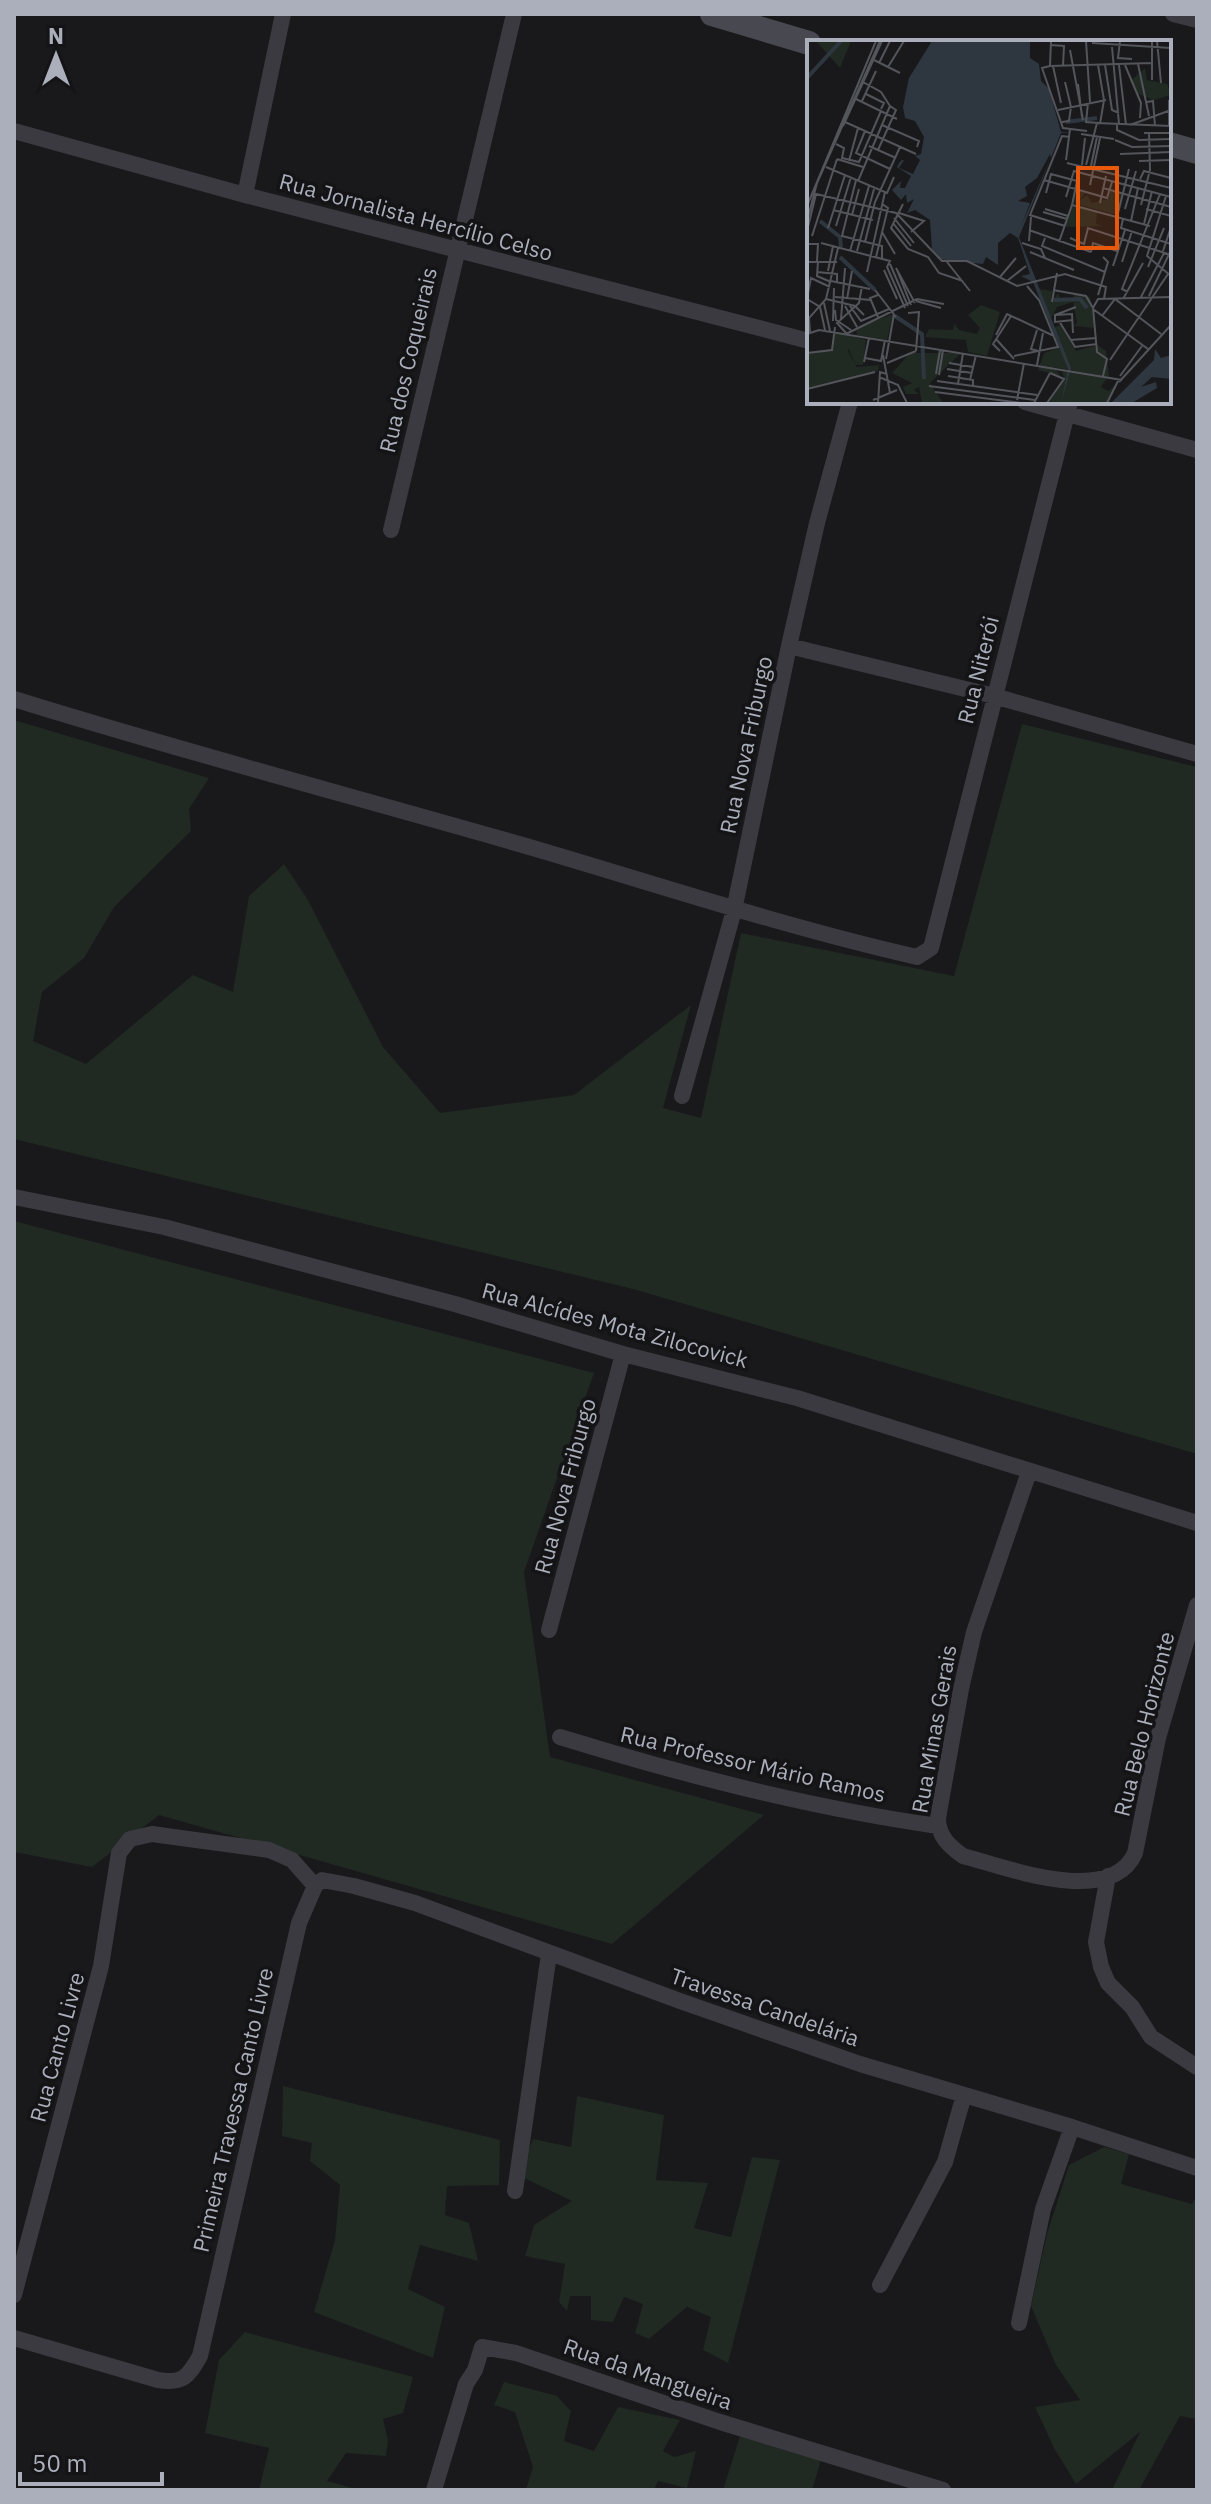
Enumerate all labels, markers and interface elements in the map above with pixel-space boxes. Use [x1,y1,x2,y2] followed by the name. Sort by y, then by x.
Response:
[16,16,96,96] north arrow
[48,21,64,50] text: N
[807,40,1171,404] inset map
[276,166,556,267] street label: Rua Jornalista Hercílio Celso
[372,264,443,455] street label: Rua dos Coqueirais
[950,613,1005,727] street label: Rua Niterói
[713,653,778,836] street label: Rua Nova Friburgo
[479,1275,752,1374] street label: Rua Alcídes Mota Zilocovick
[527,1395,602,1577] street label: Rua Nova Friburgo
[1107,1628,1180,1819] street label: Rua Belo Horizonte
[904,1643,963,1815] street label: Rua Minas Gerais
[618,1719,889,1808] street label: Rua Professor Mário Ramos
[667,1961,864,2053] street label: Travessa Candelária
[186,1965,279,2255] street label: Primeira Travessa Canto Livre
[23,1969,90,2125] street label: Rua Canto Livre
[560,2331,737,2416] street label: Rua da Mangueira
[20,2436,162,2486] scale bar
[32,2447,87,2479] text: 50 m

